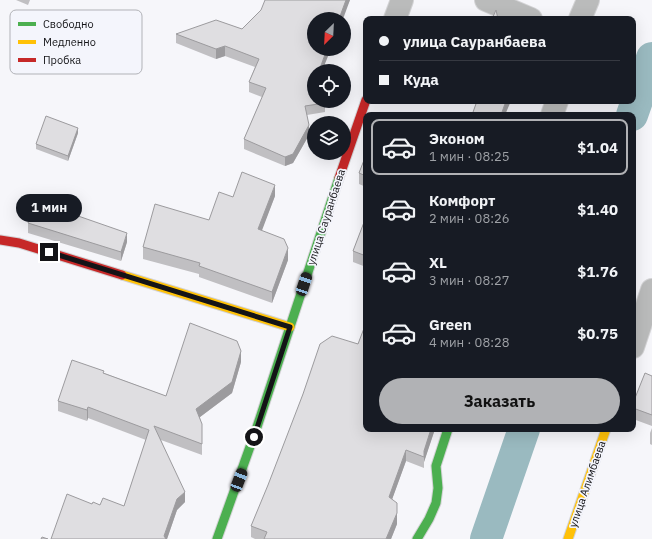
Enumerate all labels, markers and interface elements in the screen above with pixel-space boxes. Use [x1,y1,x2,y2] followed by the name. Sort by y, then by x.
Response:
[10,10,142,74] legend
[307,12,351,56] north arrow
[307,12,351,160] map controls
[43,17,94,31] text: Свободно
[403,32,546,51] text: улица Сауранбаева
[43,35,96,49] text: Медленно
[43,53,81,67] text: Пробка
[307,64,351,108] button: locate
[403,70,439,89] text: Куда
[307,116,351,160] button: layers
[381,129,417,165] icon: car
[429,129,485,148] text: Эконом
[577,138,618,157] text: $1.04
[429,148,510,165] text: 1 мин · 08:25
[304,167,348,267] street label: улица Сауранбаева
[381,191,417,227] icon: car
[429,191,495,210] text: Комфорт
[16,194,82,222] callout: 1 мин
[31,199,67,216] text: 1 мин
[577,200,618,219] text: $1.40
[429,210,510,227] text: 2 мин · 08:26
[40,243,58,261] route end
[381,253,417,289] icon: car
[429,253,447,272] text: XL
[577,262,618,281] text: $1.76
[295,271,313,297] car
[429,272,510,289] text: 3 мин · 08:27
[381,315,417,351] icon: car
[429,315,472,334] text: Green
[577,324,618,343] text: $0.75
[429,334,510,351] text: 4 мин · 08:28
[379,378,620,424] button: Заказать
[245,428,263,446] route start
[566,439,608,529] street label: улица Алимбаева
[229,467,249,493] car

